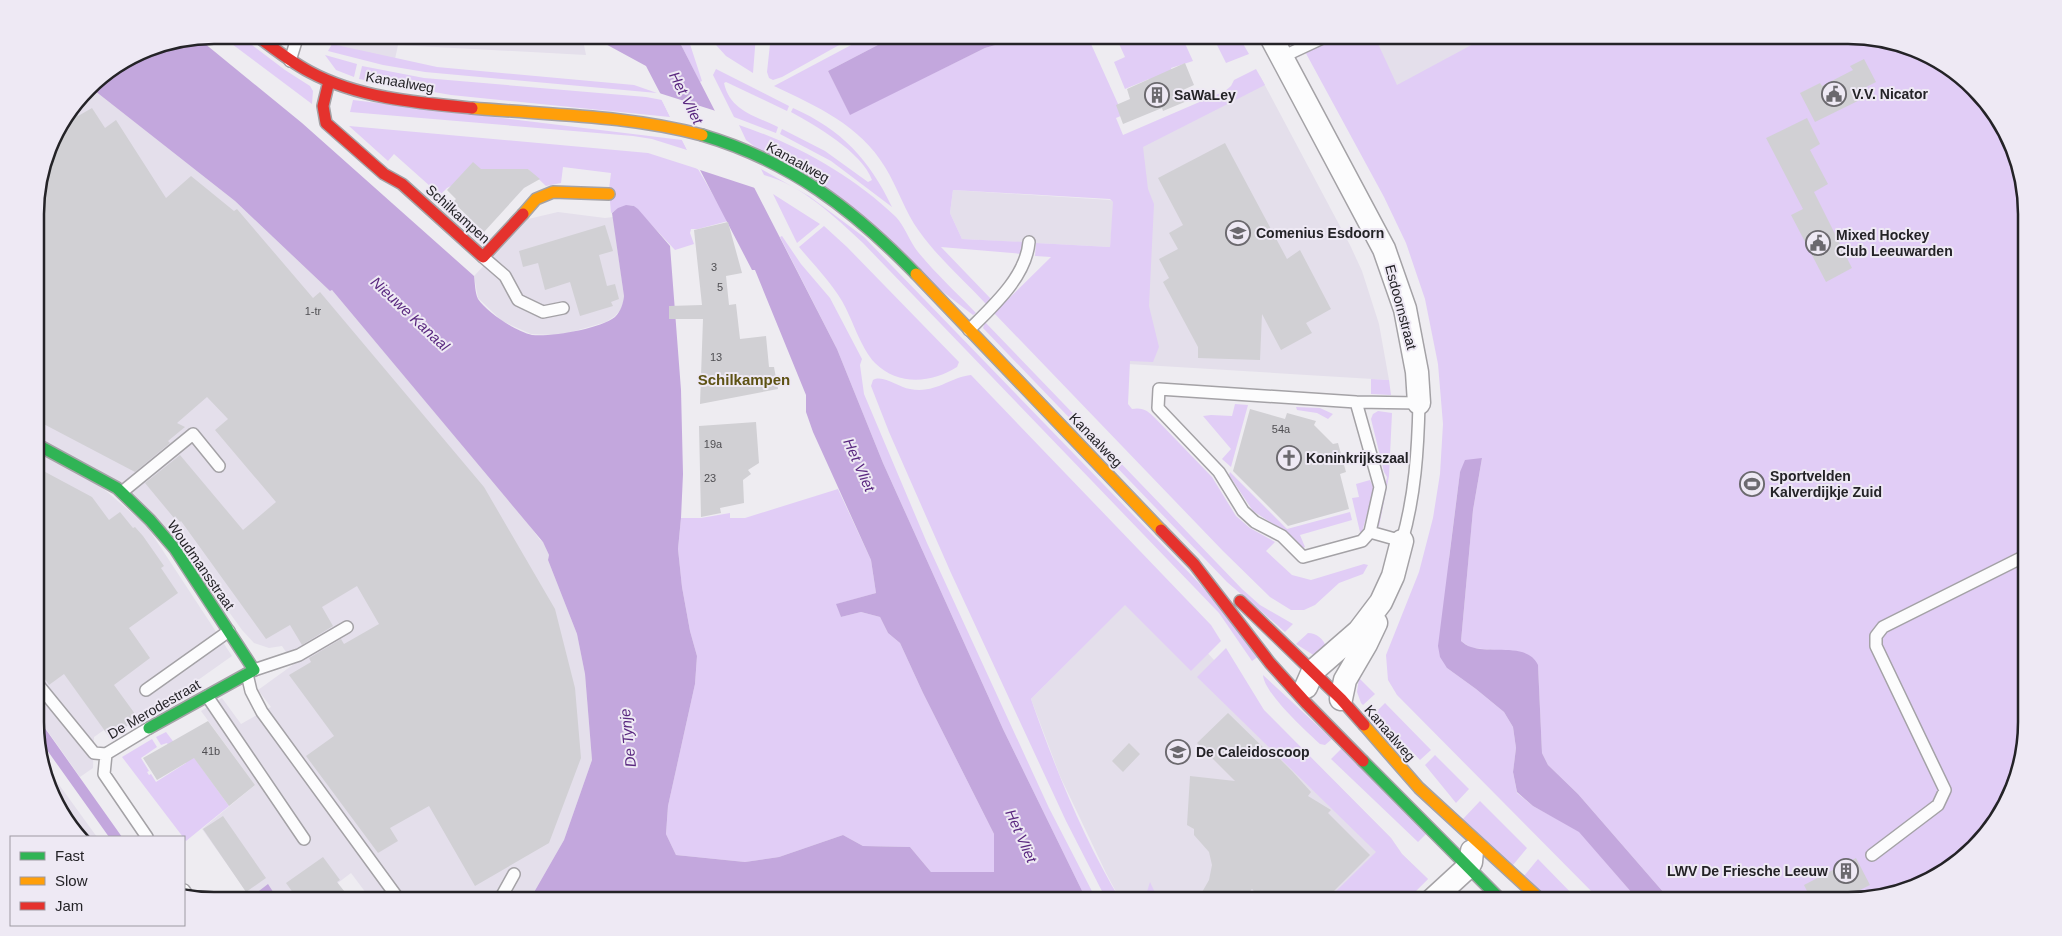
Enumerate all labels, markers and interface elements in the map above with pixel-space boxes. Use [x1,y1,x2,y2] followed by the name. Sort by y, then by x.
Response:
[364,68,436,96] street label: Kanaalweg
[666,69,707,128] water label: Het Vliet
[1821,81,1847,107] public building icon: V.V. Nicator
[1144,82,1170,108] building icon: SaWaLey
[1852,86,1929,102] place label: V.V. Nicator
[1174,87,1236,103] place label: SaWaLey
[764,138,832,186] street label: Kanaalweg
[423,181,493,247] street label: Schilkampen
[1225,220,1251,246] school or university icon: Comenius Esdoorn
[1256,225,1384,241] place label: Comenius Esdoorn
[1836,227,1953,259] place label: Mixed Hockey Club Leeuwarden
[1805,230,1831,256] public building icon: Mixed Hockey Club Leeuwarden
[711,261,717,273] house number: 3
[1382,263,1420,351] street label: Esdoornstraat
[368,273,454,355] water label: Nieuwe Kanaal
[717,281,723,293] house number: 5
[305,305,322,317] house number: 1-tr
[710,351,722,363] house number: 13
[698,371,790,388] district label: Schilkampen
[1066,410,1126,470] street label: Kanaalweg
[1272,423,1291,435] house number: 54a
[840,435,879,495] water label: Het Vliet
[704,438,723,450] house number: 19a
[1276,445,1302,471] church icon: Koninkrijkszaal
[1306,450,1409,466] place label: Koninkrijkszaal
[1770,468,1882,500] place label: Sportvelden Kalverdijkje Zuid
[1739,471,1765,497] sports icon: Sportvelden Kalverdijkje Zuid
[704,472,716,484] house number: 23
[164,517,238,613] street label: Woudmansstraat
[105,676,203,742] street label: De Merodestraat
[1361,702,1419,764] street label: Kanaalweg
[616,708,639,768] water label: De Tynje
[1165,739,1191,765] school or university icon: De Caleidoscoop
[1196,744,1310,760] place label: De Caleidoscoop
[202,745,220,757] house number: 41b
[1002,806,1041,866] water label: Het Vliet
[10,836,185,926] legend
[55,847,85,864] text: Fast
[1833,858,1859,884] building icon: LWV De Friesche Leeuw
[1667,863,1828,879] place label: LWV De Friesche Leeuw
[55,872,88,889] text: Slow
[55,897,83,914] text: Jam

